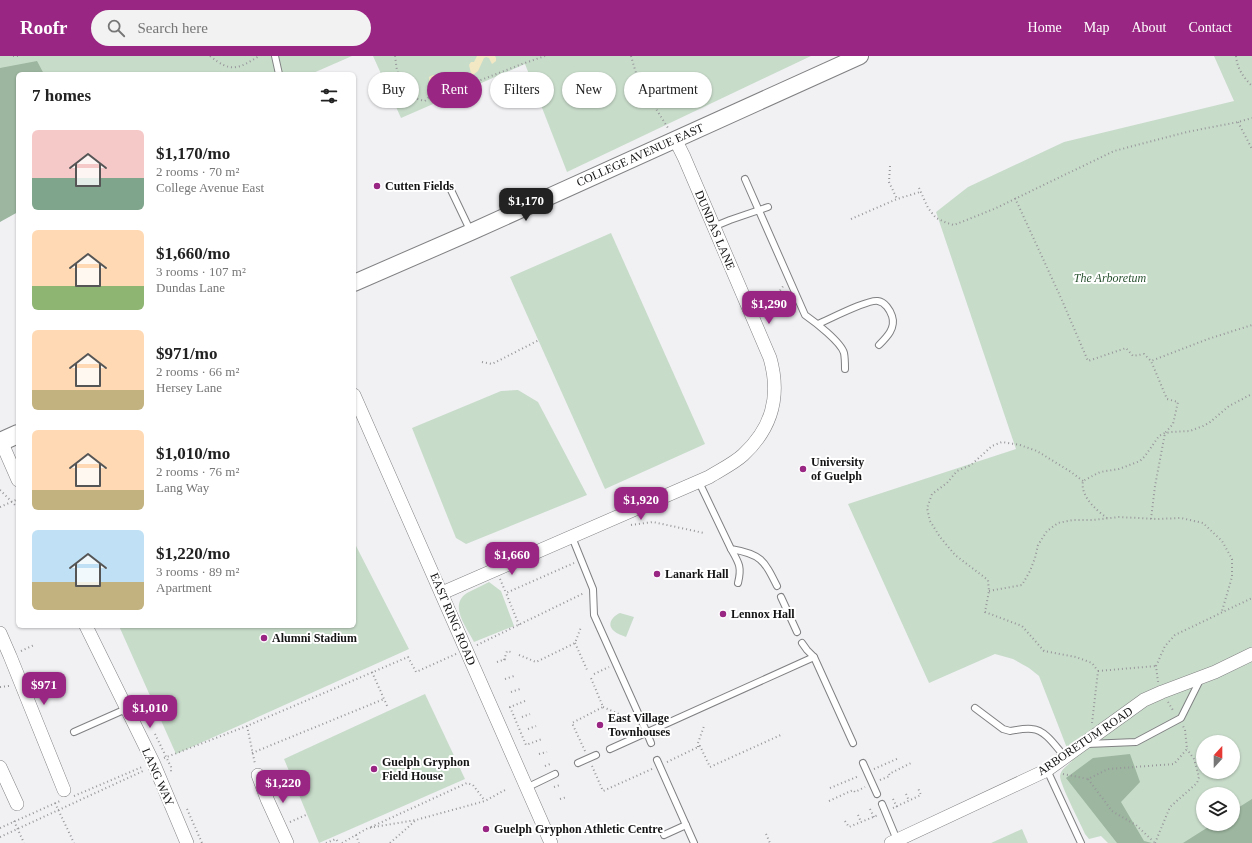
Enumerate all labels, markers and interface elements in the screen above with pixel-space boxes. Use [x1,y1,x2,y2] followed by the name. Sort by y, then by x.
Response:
[91,10,371,46] search box
[20,17,67,38] text: Roofr
[105,17,127,39] icon: search
[137,20,208,36] text: Search here
[1028,20,1062,35] text: Home
[1084,20,1109,35] text: Map
[1131,20,1166,35] text: About
[1188,20,1232,35] text: Contact
[368,72,419,108] chip: Buy
[427,72,482,108] chip: Rent
[490,72,554,108] chip: Filters
[562,72,616,108] chip: New
[624,72,712,108] chip: Apartment
[318,85,340,107] icon: filters
[32,86,91,105] text: 7 homes
[574,120,706,189] street label: COLLEGE AVENUE EAST
[156,144,230,163] text: $1,170/mo
[64,146,112,194] icon: home
[156,164,239,179] text: 2 rooms · 70 m²
[385,179,454,193] place label: Cutten Fields
[156,180,264,195] text: College Avenue East
[372,181,382,191] marker: Cutten Fields
[493,188,559,222] pin: $1,170
[692,188,738,272] street label: DUNDAS LANE
[508,193,544,208] text: $1,170
[156,244,230,263] text: $1,660/mo
[64,246,112,294] icon: home
[156,264,246,279] text: 3 rooms · 107 m²
[1074,271,1146,285] park label: The Arboretum
[156,280,225,295] text: Dundas Lane
[736,291,802,325] pin: $1,290
[751,296,787,311] text: $1,290
[156,344,217,363] text: $971/mo
[64,346,112,394] icon: home
[156,364,239,379] text: 2 rooms · 66 m²
[156,380,222,395] text: Hersey Lane
[156,444,230,463] text: $1,010/mo
[64,446,112,494] icon: home
[811,455,864,483] place label: University of Guelph
[156,464,239,479] text: 2 rooms · 76 m²
[798,464,808,474] marker: University of Guelph
[156,480,209,495] text: Lang Way
[608,487,674,521] pin: $1,920
[623,492,659,507] text: $1,920
[479,542,545,576] pin: $1,660
[156,544,230,563] text: $1,220/mo
[64,546,112,594] icon: home
[494,547,530,562] text: $1,660
[156,564,239,579] text: 3 rooms · 89 m²
[665,567,729,581] place label: Lanark Hall
[652,569,662,579] marker: Lanark Hall
[427,571,479,668] street label: EAST RING ROAD
[156,580,212,595] text: Apartment
[731,607,795,621] place label: Lennox Hall
[718,609,728,619] marker: Lennox Hall
[272,631,357,645] place label: Alumni Stadium
[259,633,269,643] marker: Alumni Stadium
[20,672,68,706] pin: $971
[31,677,57,692] text: $971
[117,695,183,729] pin: $1,010
[132,700,168,715] text: $1,010
[1035,704,1136,778] street label: ARBORETUM ROAD
[608,711,671,739] place label: East Village Townhouses
[595,720,605,730] marker: East Village Townhouses
[1196,735,1240,779] north arrow
[1196,735,1240,831] map controls
[139,746,177,809] street label: LANG WAY
[382,755,470,783] place label: Guelph Gryphon Field House
[369,764,379,774] marker: Guelph Gryphon Field House
[250,770,316,804] pin: $1,220
[265,775,301,790] text: $1,220
[1196,787,1240,831] button: layers
[494,822,663,836] place label: Guelph Gryphon Athletic Centre
[481,824,491,834] marker: Guelph Gryphon Athletic Centre

